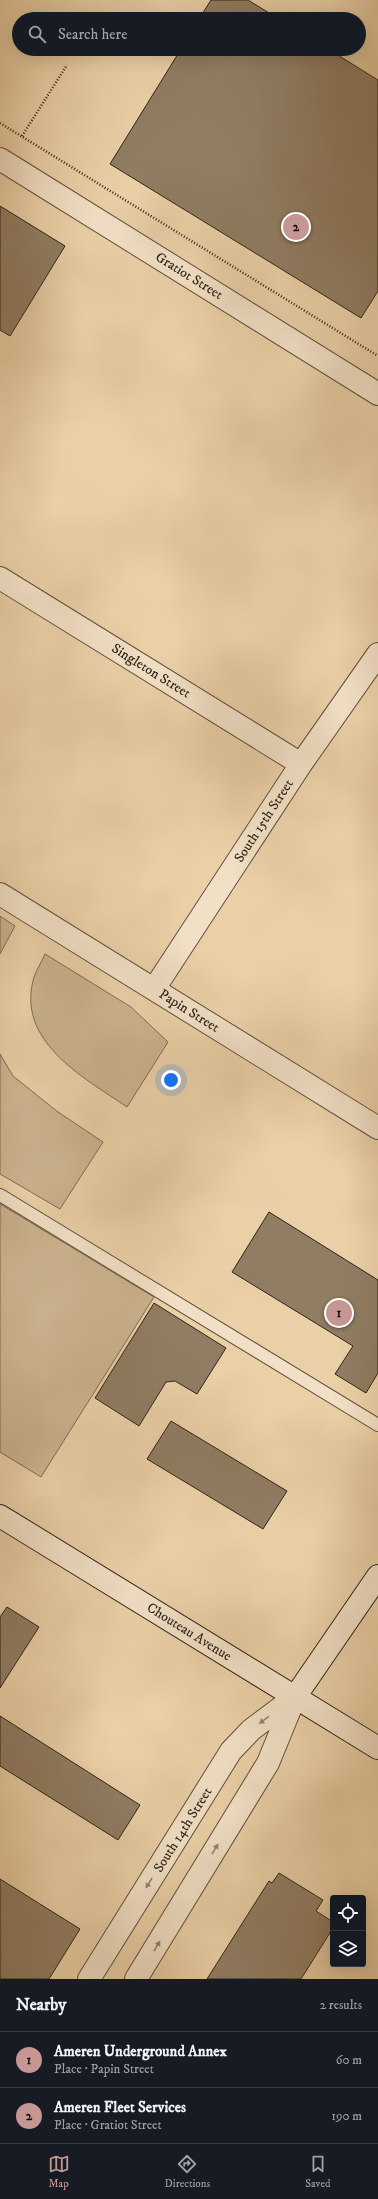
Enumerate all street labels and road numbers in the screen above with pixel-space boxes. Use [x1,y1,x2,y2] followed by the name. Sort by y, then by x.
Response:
[152,248,227,304] street label: Gratiot Street
[108,640,194,703] street label: Singleton Street
[230,776,298,866] street label: South 15th Street
[155,985,223,1037] street label: Papin Street
[143,1599,235,1665] street label: Chouteau Avenue
[150,1784,217,1876] street label: South 14th Street

